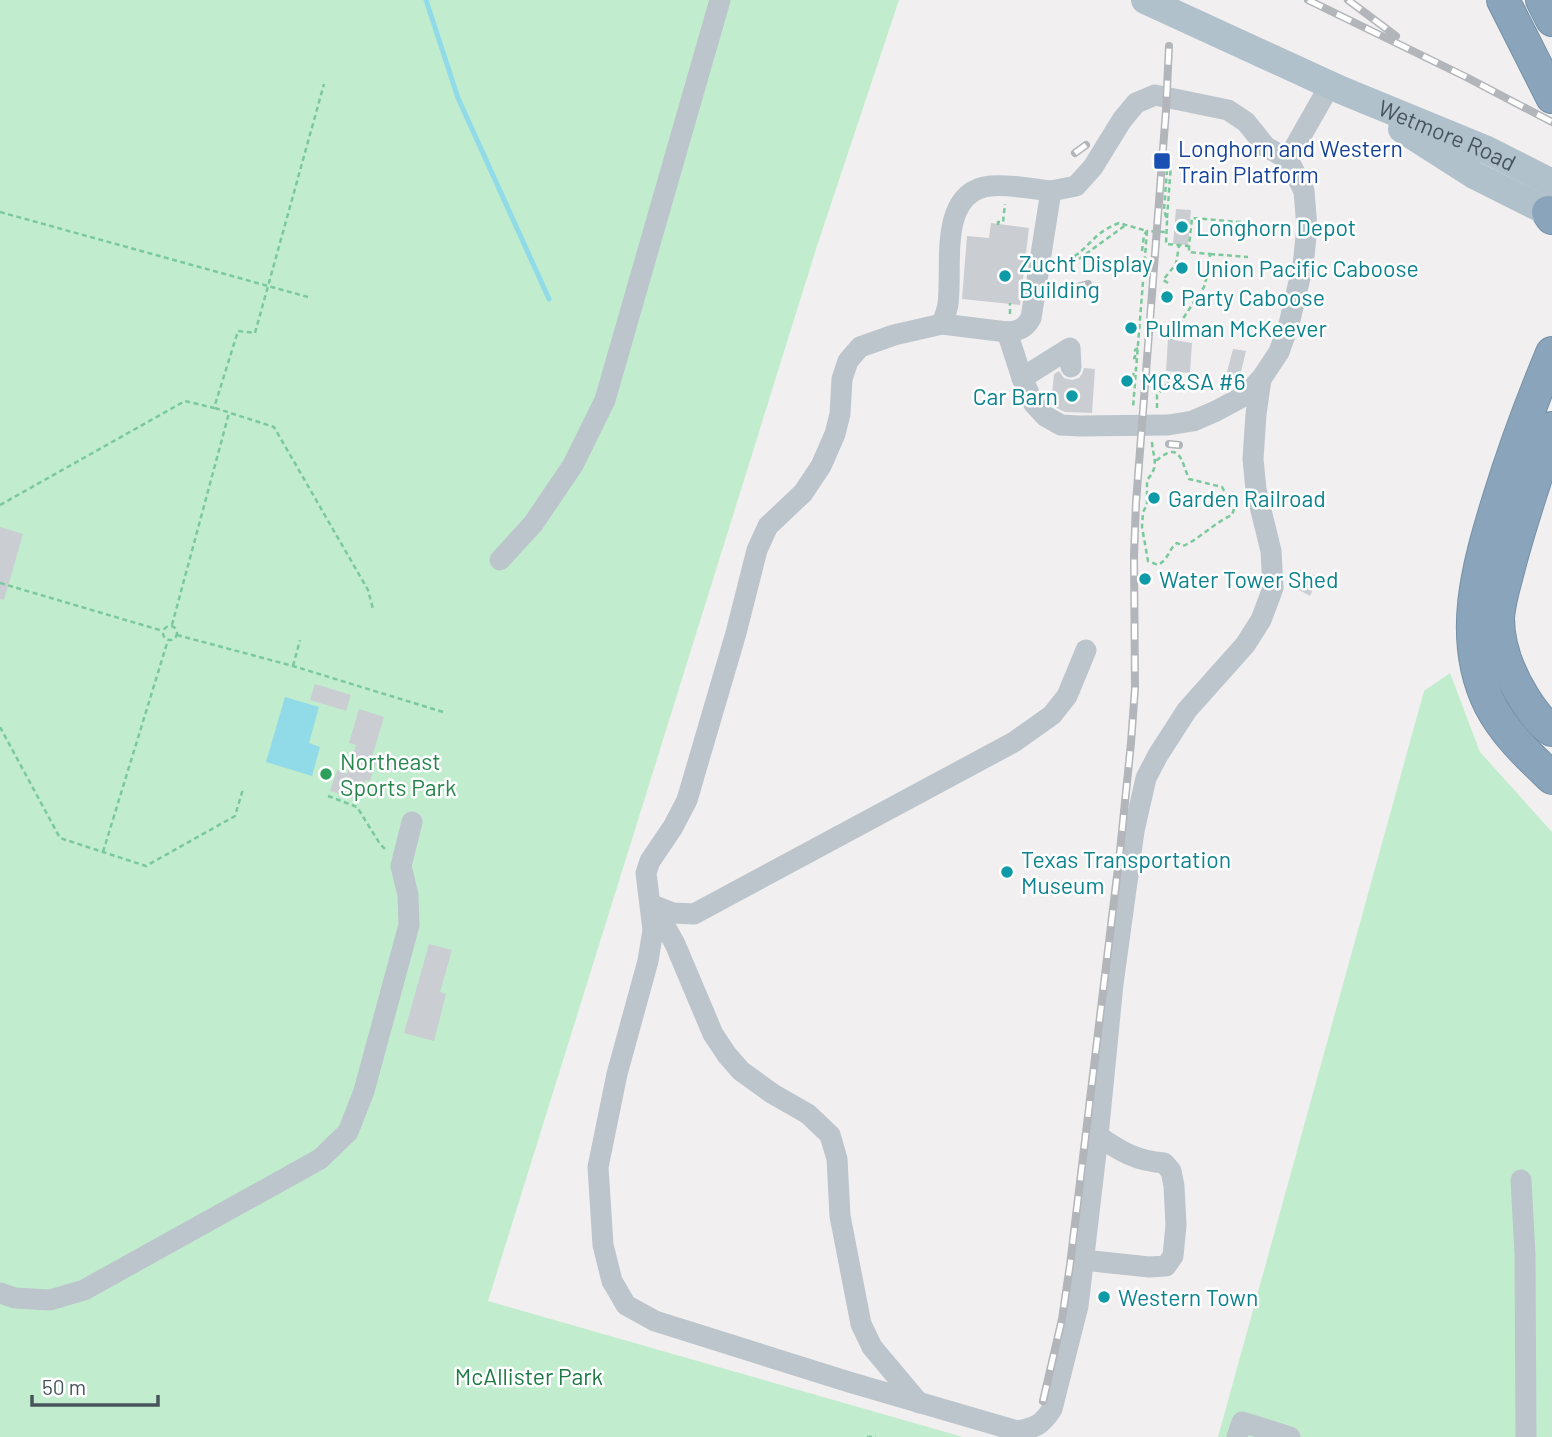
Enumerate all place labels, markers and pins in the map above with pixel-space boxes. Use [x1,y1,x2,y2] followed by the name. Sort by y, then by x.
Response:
[1178,134,1403,188] place label: Longhorn and Western Train Platform
[1152,151,1172,171] marker: Longhorn and Western Train Platform
[1196,213,1356,241] place label: Longhorn Depot
[1174,219,1190,235] marker: Longhorn Depot
[1019,249,1153,303] place label: Zucht Display Building
[1196,254,1419,282] place label: Union Pacific Caboose
[1174,260,1190,276] marker: Union Pacific Caboose
[997,268,1013,284] marker: Zucht Display Building
[1181,283,1325,311] place label: Party Caboose
[1159,289,1175,305] marker: Party Caboose
[1145,314,1327,342] place label: Pullman McKeever
[1123,320,1139,336] marker: Pullman McKeever
[1141,367,1246,395] place label: MC&SA #6
[1119,373,1135,389] marker: MC&SA #6
[973,382,1058,410] place label: Car Barn
[1064,388,1080,404] marker: Car Barn
[1168,484,1326,512] place label: Garden Railroad
[1146,490,1162,506] marker: Garden Railroad
[1159,565,1338,593] place label: Water Tower Shed
[1137,571,1153,587] marker: Water Tower Shed
[340,747,456,801] place label: Northeast Sports Park
[318,766,334,782] marker: Northeast Sports Park
[1021,845,1231,899] place label: Texas Transportation Museum
[999,864,1015,880] marker: Texas Transportation Museum
[1118,1283,1258,1311] place label: Western Town
[1096,1289,1112,1305] marker: Western Town

